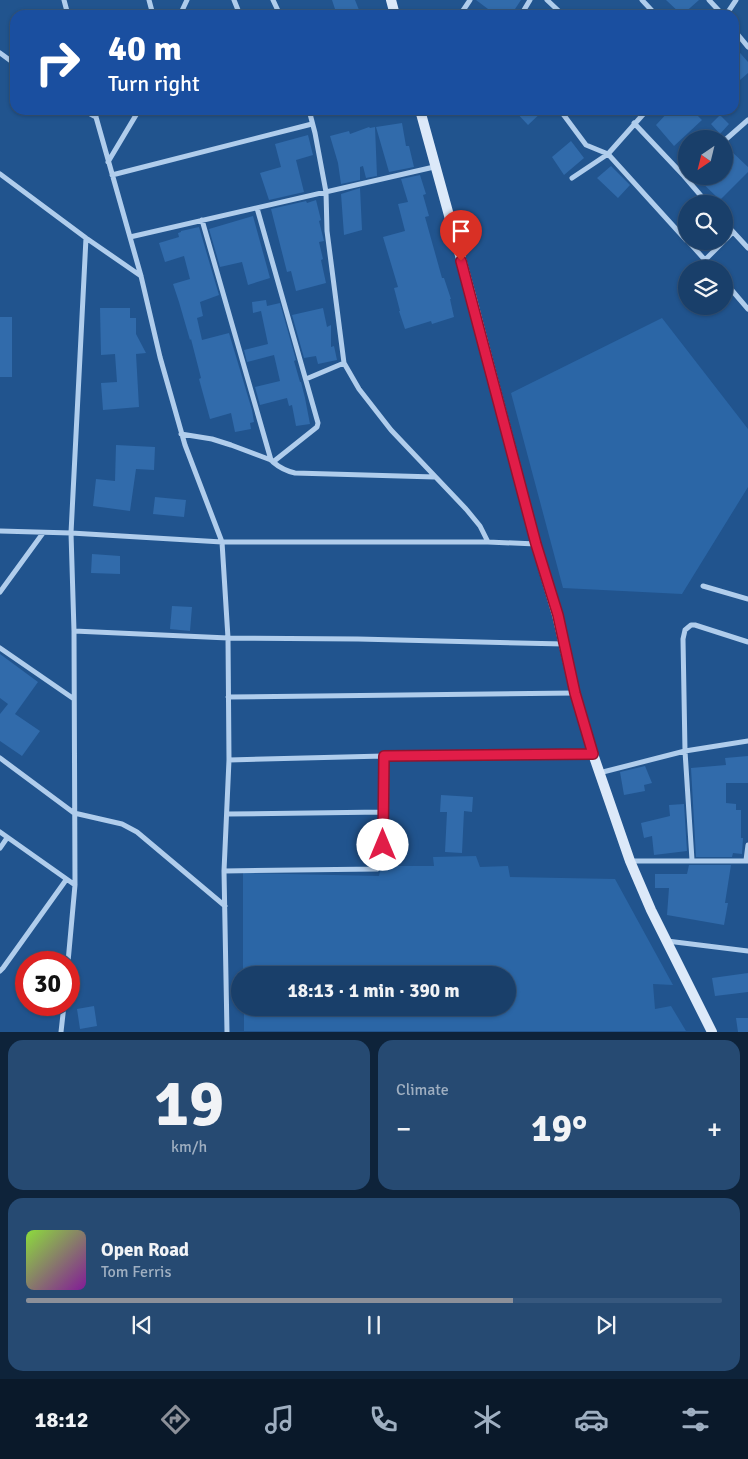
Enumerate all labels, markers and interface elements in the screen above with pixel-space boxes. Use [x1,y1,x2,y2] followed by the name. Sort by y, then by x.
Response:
[108,27,182,70] text: 40 m
[25,30,90,95] icon: right
[108,70,200,97] text: Turn right
[678,130,732,185] north arrow
[678,130,733,315] map controls
[678,195,733,250] button: search
[440,210,482,261] pin
[447,217,475,245] icon: arrive
[678,260,733,315] button: layers
[356,818,408,870] position arrow
[15,951,80,1016] speed limit sign: 30
[287,979,460,1003] text: 18:13 · 1 min · 390 m
[154,1064,224,1144] text: 19
[396,1080,449,1100] text: Climate
[531,1105,587,1152] text: 19°
[396,1112,411,1146] text: −
[707,1112,722,1146] text: +
[171,1137,207,1157] text: km/h
[101,1238,189,1262] text: Open Road
[101,1262,171,1282] text: Tom Ferris
[128,1311,156,1339] icon: previous
[360,1311,388,1339] icon: pause
[592,1311,620,1339] icon: next
[158,1402,193,1437] icon: directions
[262,1402,297,1437] icon: music
[366,1402,401,1437] icon: phone
[470,1402,505,1437] icon: climate
[574,1402,609,1437] icon: car
[678,1402,713,1437] icon: filters
[35,1406,89,1433] text: 18:12

